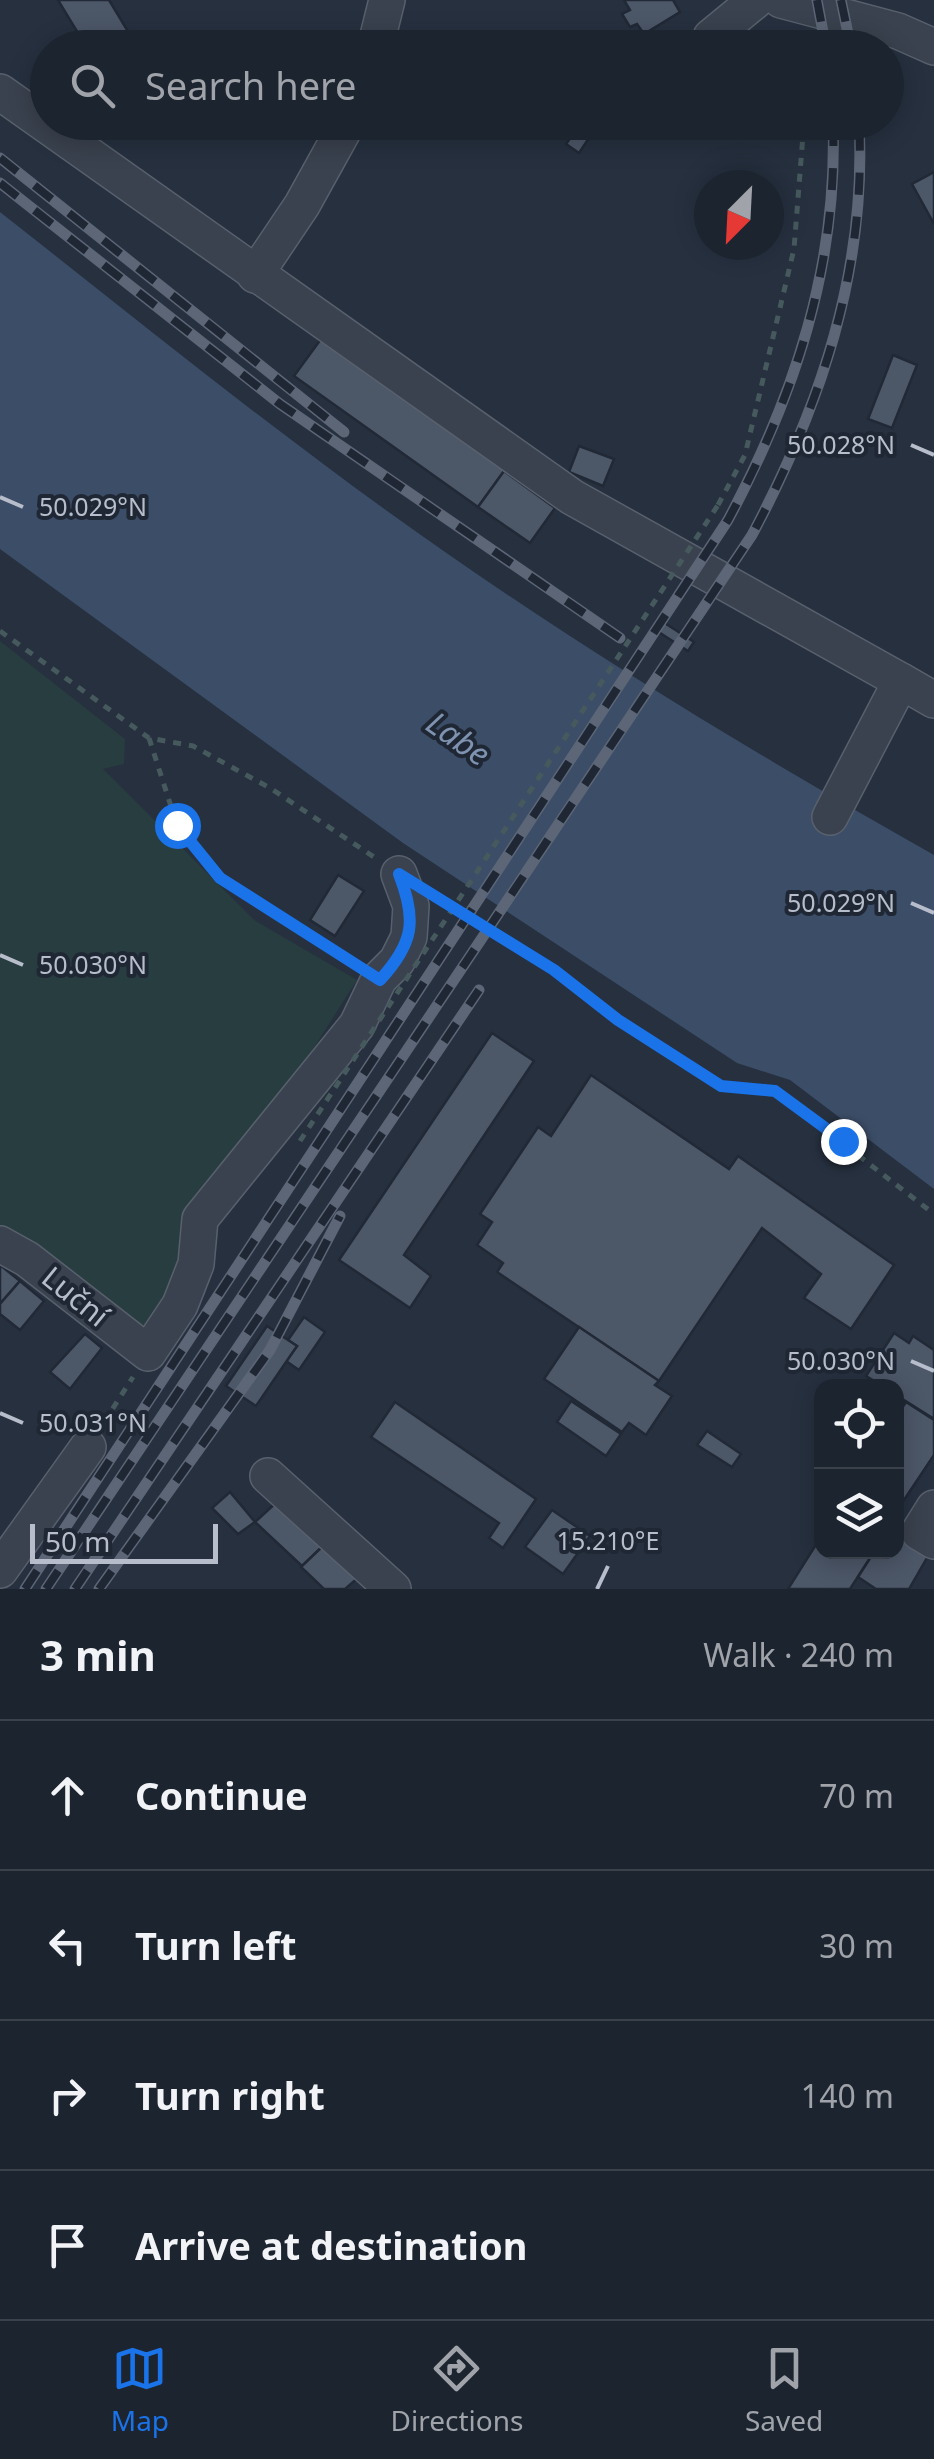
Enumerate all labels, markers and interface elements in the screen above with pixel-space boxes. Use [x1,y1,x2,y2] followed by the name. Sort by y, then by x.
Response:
[30,30,904,140] search box
[65,58,120,113] icon: search
[145,59,356,111] text: Search here
[694,170,784,260] north arrow
[787,427,895,461] text: 50.028°N
[39,489,147,523] text: 50.029°N
[419,701,499,775] water label: Labe
[155,803,201,849] route start
[787,885,895,919] text: 50.029°N
[39,947,147,981] text: 50.030°N
[821,1119,867,1165] route end
[34,1256,119,1336] street label: Luční
[787,1343,895,1377] text: 50.030°N
[814,1379,904,1559] map controls
[814,1379,904,1469] button: locate
[39,1405,147,1439] text: 50.031°N
[814,1469,904,1559] button: layers
[30,1519,218,1564] scale bar
[45,1522,111,1560] text: 50 m
[557,1523,659,1557] text: 15.210°E
[40,1626,156,1683] text: 3 min
[703,1633,894,1676] text: Walk · 240 m
[40,1768,95,1823] icon: ahead
[135,1769,308,1821] text: Continue
[819,1774,894,1817] text: 70 m
[40,1918,95,1973] icon: left
[135,1919,297,1971] text: Turn left
[819,1924,894,1967] text: 30 m
[40,2068,95,2123] icon: right
[135,2069,325,2121] text: Turn right
[801,2074,894,2117] text: 140 m
[40,2218,95,2273] icon: arrive
[135,2219,527,2271] text: Arrive at destination
[111,2341,169,2439] tab: Map
[391,2341,523,2439] tab: Directions
[745,2341,823,2439] tab: Saved

